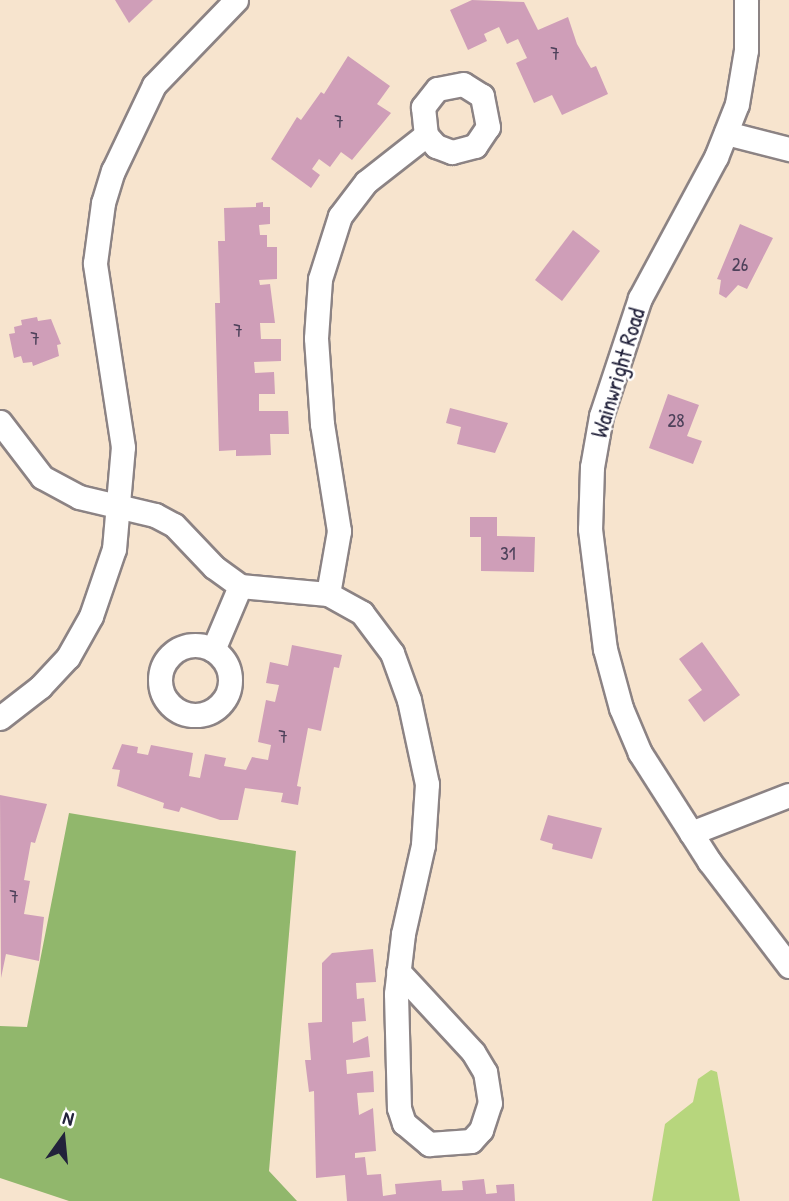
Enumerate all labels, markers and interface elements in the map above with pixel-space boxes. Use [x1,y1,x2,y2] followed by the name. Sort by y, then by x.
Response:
[550,43,560,65] house number: 7
[334,111,344,133] house number: 7
[732,254,748,276] house number: 26
[585,305,651,441] street label: Wainwright Road
[233,320,243,342] house number: 7
[30,328,40,350] house number: 7
[667,410,685,432] house number: 28
[500,543,516,565] house number: 31
[278,726,288,748] house number: 7
[9,886,19,908] house number: 7
[28,1103,98,1173] north arrow
[60,1104,77,1132] text: N

